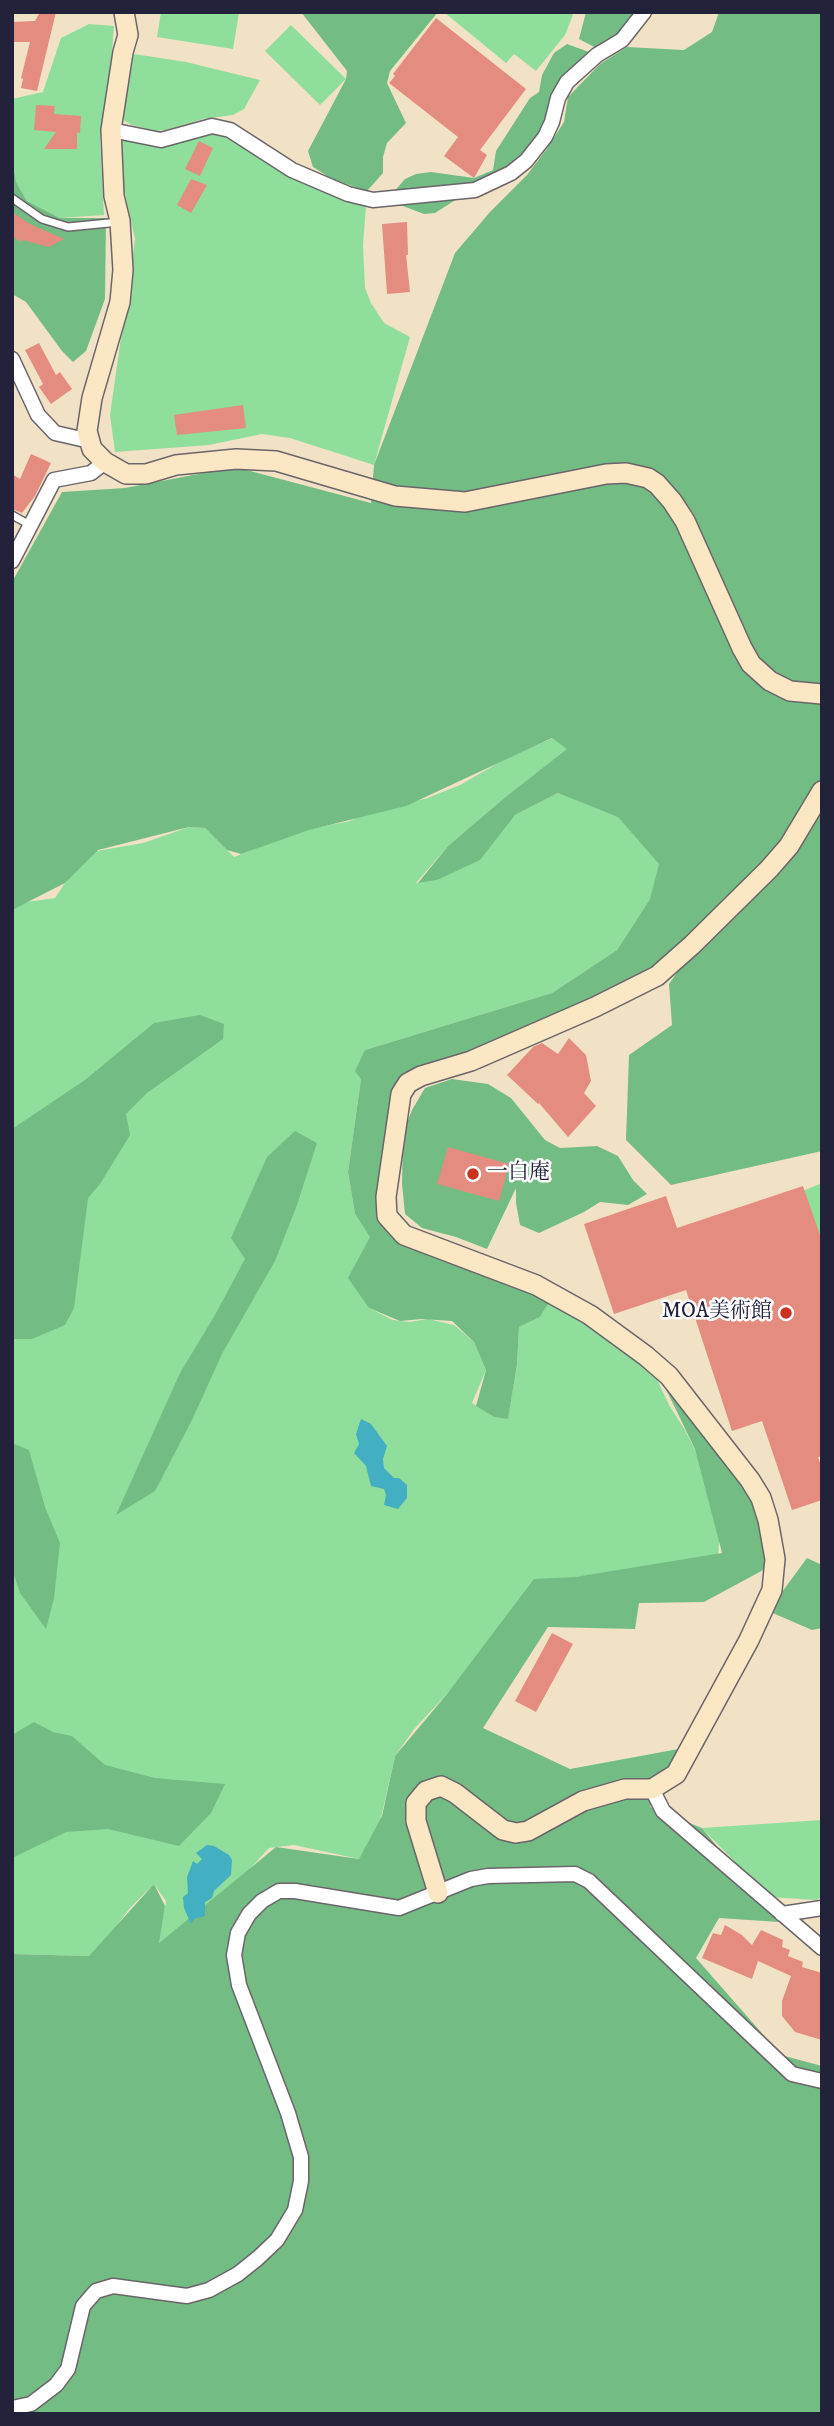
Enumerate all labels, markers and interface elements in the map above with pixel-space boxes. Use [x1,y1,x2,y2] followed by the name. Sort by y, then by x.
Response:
[487,1161,550,1187] place label: 一白庵
[465,1166,481,1182] marker: 一白庵
[662,1300,772,1326] place label: MOA美術館
[778,1305,794,1321] marker: MOA美術館

